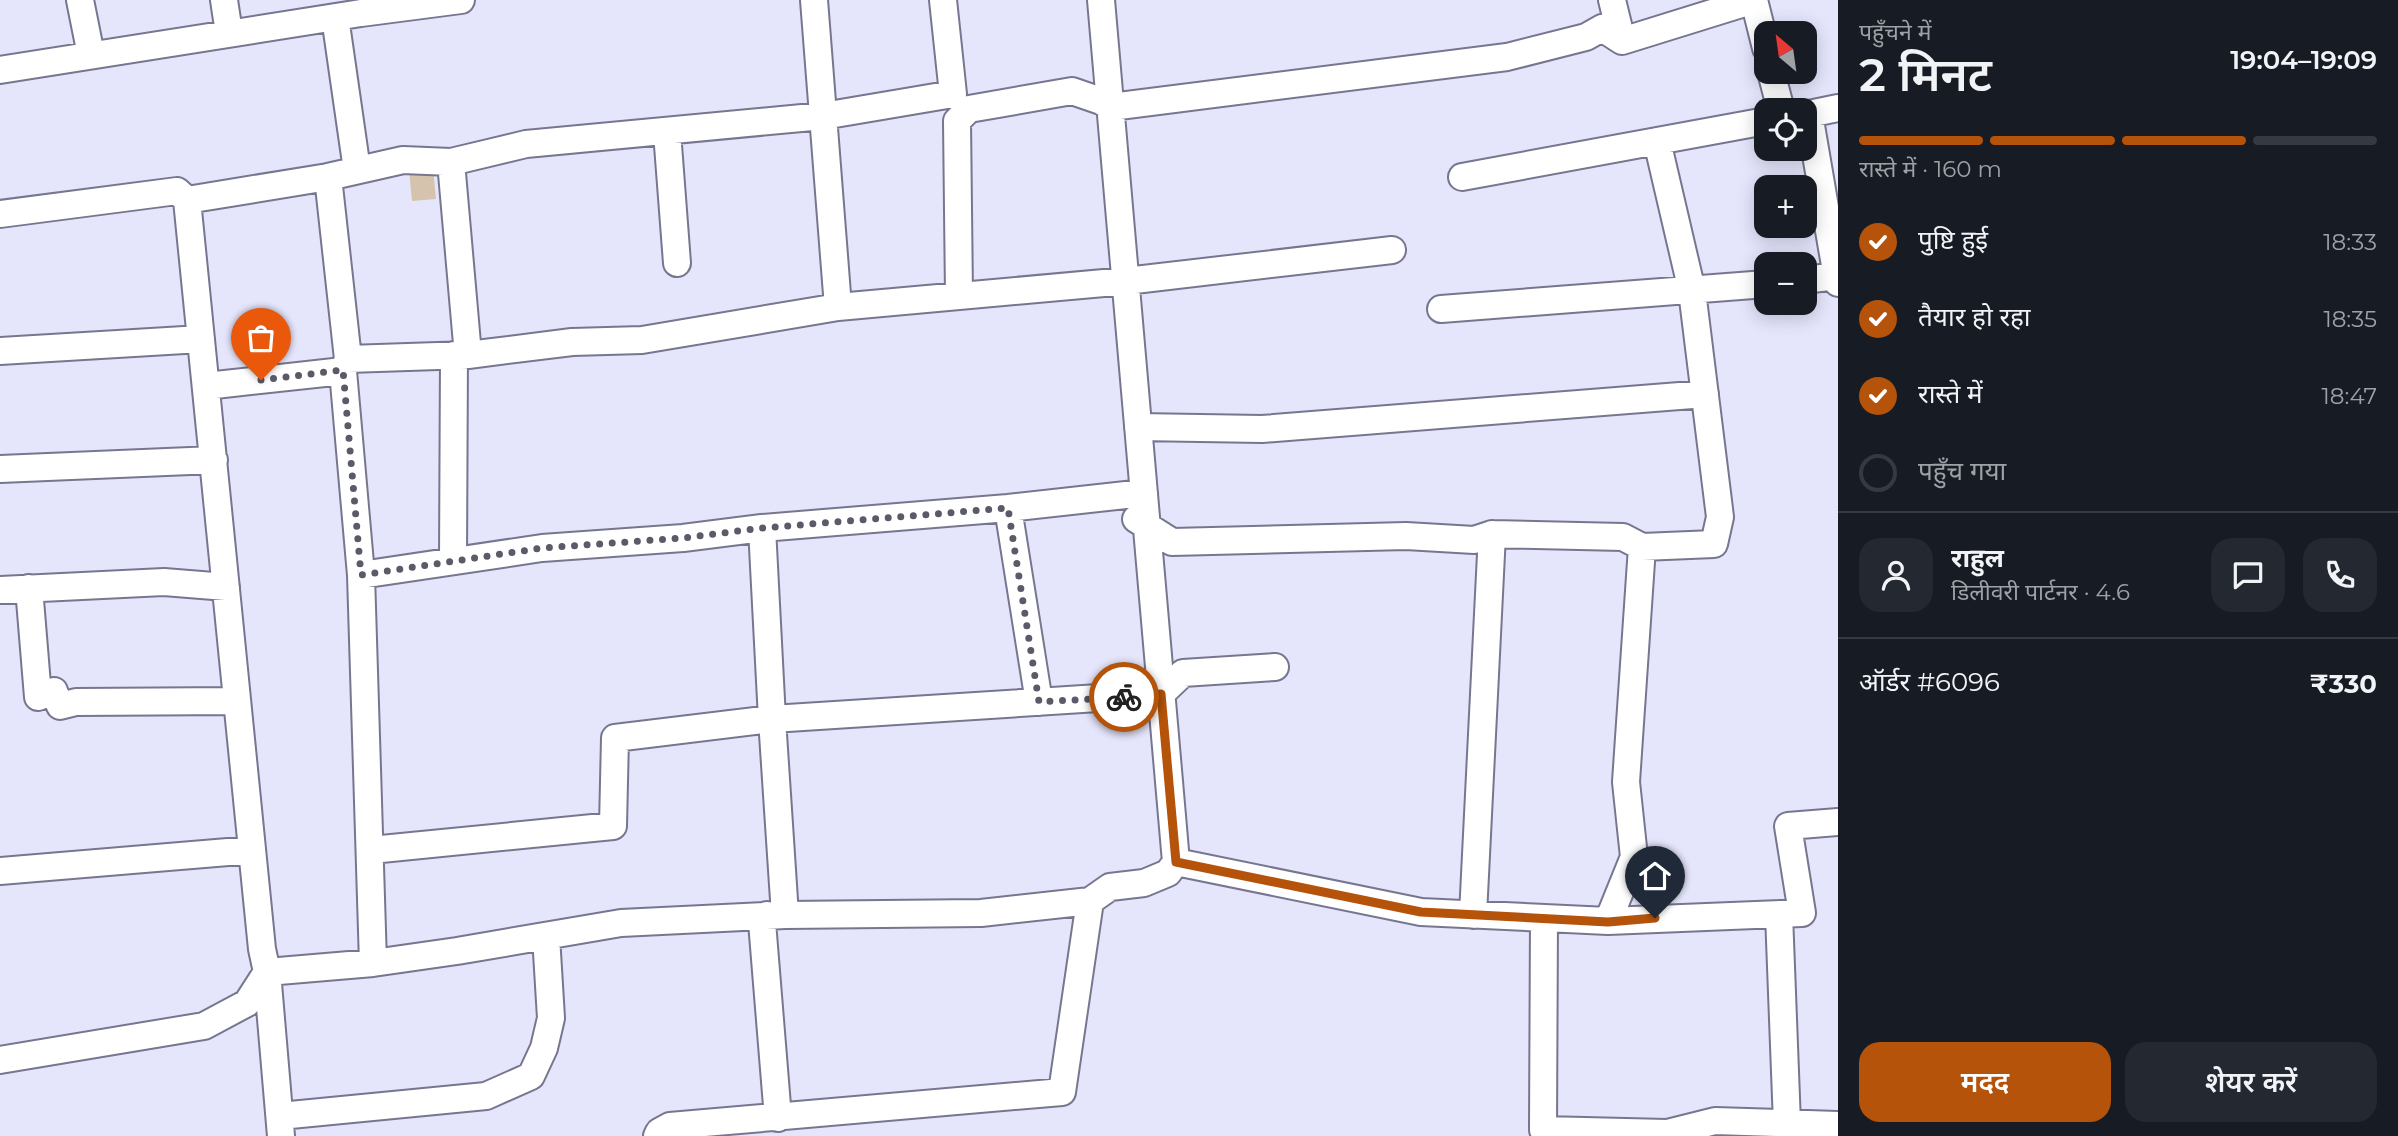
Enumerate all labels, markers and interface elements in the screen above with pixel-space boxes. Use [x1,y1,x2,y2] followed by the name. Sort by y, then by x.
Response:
[1859,18,1931,46] text: पहुँचने में
[1754,21,1816,84] north arrow
[1754,21,1817,315] map controls
[2230,44,2377,76] text: 19:04–19:09
[1859,46,1992,103] text: 2 मिनट
[1754,98,1817,161] button: locate
[1859,155,2002,183] text: रास्ते में · 160 m
[1754,175,1817,238] button: +
[1859,223,1897,261] icon: check
[1918,224,1988,256] text: पुष्टि हुई
[2323,228,2377,256] text: 18:33
[1754,252,1817,315] button: −
[1859,300,1897,338] icon: check
[1918,301,2031,333] text: तैयार हो रहा
[2323,305,2377,333] text: 18:35
[231,308,291,380] pin
[242,319,280,357] icon: bag
[1859,377,1897,415] icon: check
[1918,378,1983,410] text: रास्ते में
[2322,382,2377,410] text: 18:47
[1918,455,2006,487] text: पहुँच गया
[1859,538,1933,612] button: person
[2211,538,2285,612] button: chat
[2303,538,2377,612] button: phone
[1951,542,2004,574] text: राहुल
[1951,578,2130,606] text: डिलीवरी पार्टनर · 4.6
[1089,662,1159,732] courier
[1859,666,2000,698] text: ऑर्डर #6096
[2310,668,2377,700] text: ₹330
[1105,678,1143,716] icon: bike
[1625,846,1685,918] pin
[1636,857,1674,895] icon: home
[1859,1042,2111,1122] button: मदद
[2125,1042,2377,1122] button: शेयर करें

